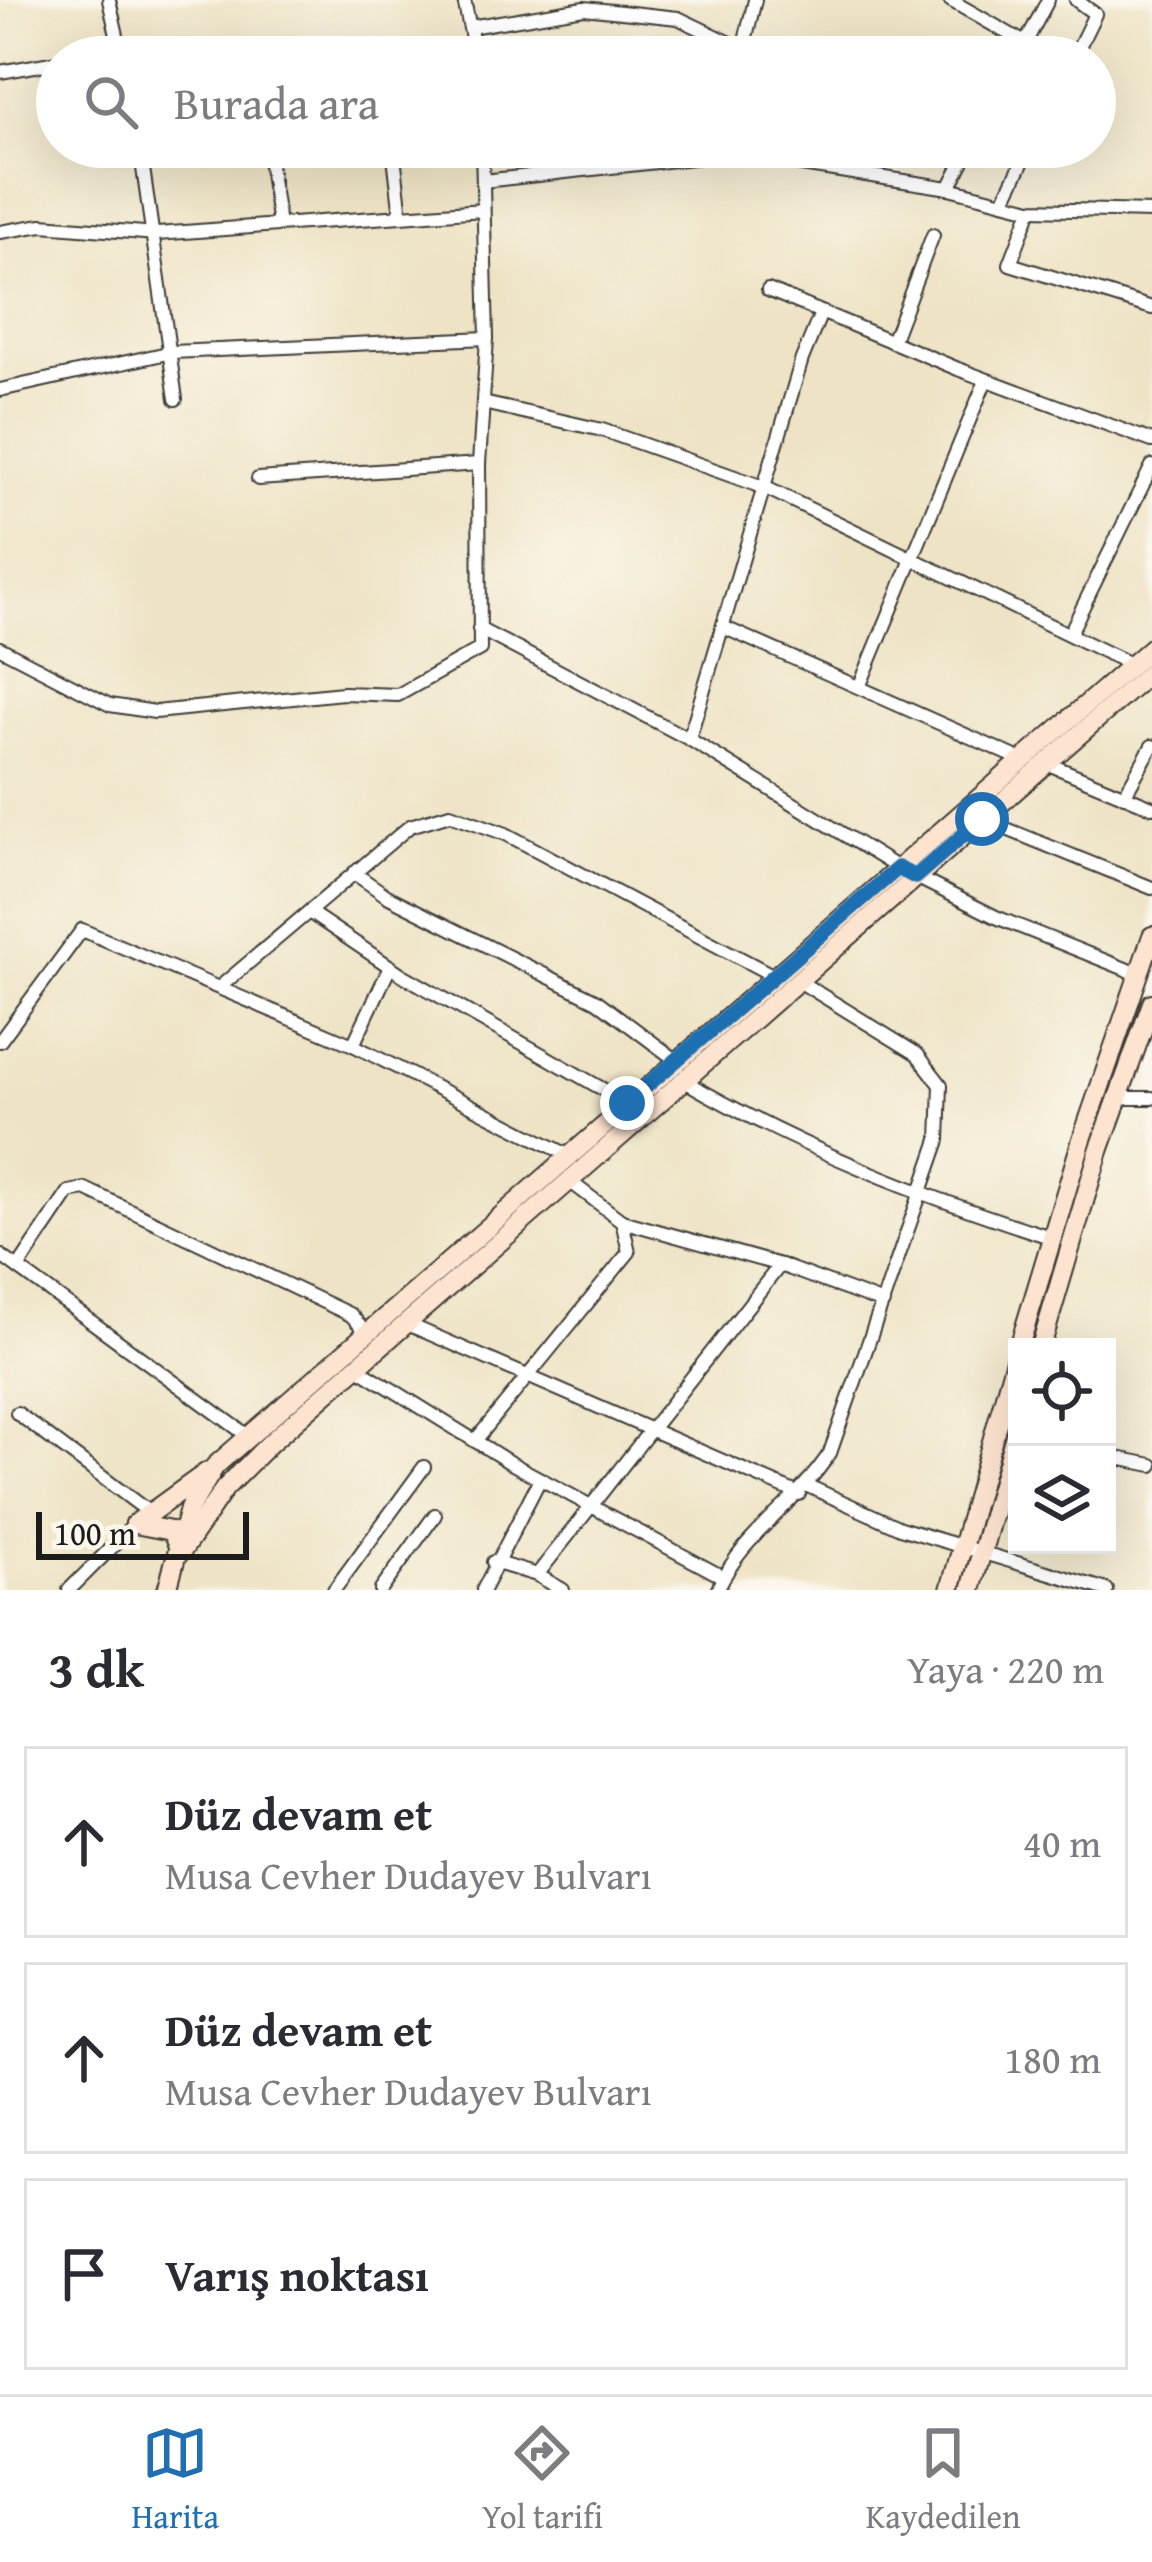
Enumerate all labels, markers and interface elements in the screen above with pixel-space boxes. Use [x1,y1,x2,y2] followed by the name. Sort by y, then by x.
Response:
[36,36,1116,168] search box
[78,69,144,135] icon: search
[174,70,379,135] text: Burada ara
[955,792,1009,846] route start
[600,1076,654,1130] route end
[1008,1338,1116,1554] map controls
[1008,1338,1116,1446] button: locate
[1008,1446,1116,1554] button: layers
[36,1506,249,1559] scale bar
[54,1509,136,1557] text: 100 m
[48,1631,144,1706] text: 3 dk
[907,1640,1104,1697] text: Yaya · 220 m
[165,1781,432,1846] text: Düz devam et
[51,1809,117,1875] icon: ahead
[1023,1814,1101,1871] text: 40 m
[165,1846,652,1903] text: Musa Cevher Dudayev Bulvarı
[165,1997,432,2062] text: Düz devam et
[51,2025,117,2091] icon: ahead
[1004,2030,1101,2087] text: 180 m
[165,2062,652,2119] text: Musa Cevher Dudayev Bulvarı
[51,2241,117,2307] icon: arrive
[165,2242,429,2307] text: Varış noktası
[131,2420,219,2540] tab: Harita
[482,2420,603,2540] tab: Yol tarifi
[866,2420,1021,2540] tab: Kaydedilen

